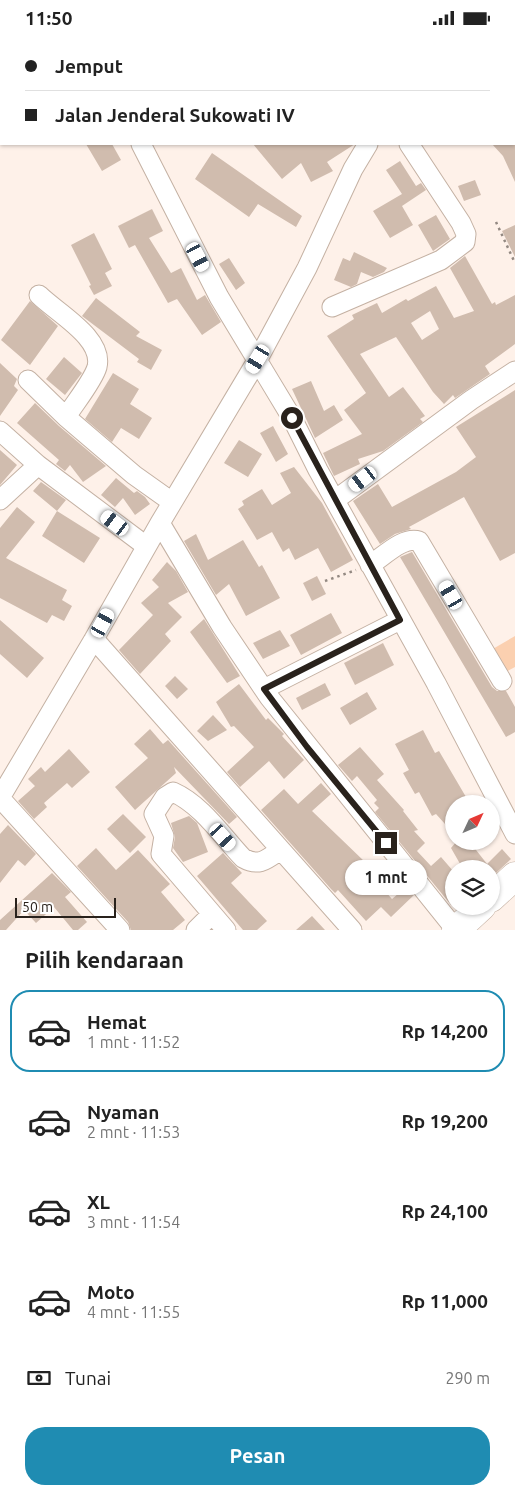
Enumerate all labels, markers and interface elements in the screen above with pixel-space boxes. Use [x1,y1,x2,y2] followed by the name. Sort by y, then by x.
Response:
[25,7,73,29] text: 11:50
[55,55,123,77] text: Jemput
[55,104,295,126] text: Jalan Jenderal Sukowati IV
[184,240,211,274] car
[243,342,272,376] car
[281,407,303,429] route start
[346,464,379,494] car
[98,508,131,538] car
[437,578,464,612] car
[89,606,116,640] car
[445,795,500,850] north arrow
[445,795,500,915] map controls
[207,821,238,853] car
[375,832,397,854] route end
[445,860,500,915] button: layers
[345,861,427,895] callout: 1 mnt
[365,868,407,886] text: 1 mnt
[15,895,116,918] scale bar
[22,899,53,915] text: 50 m
[25,947,184,972] text: Pilih kendaraan
[27,1009,72,1054] icon: car
[87,1011,147,1033] text: Hemat
[401,1020,488,1042] text: Rp 14,200
[87,1033,180,1051] text: 1 mnt · 11:52
[27,1099,72,1144] icon: car
[87,1101,159,1123] text: Nyaman
[401,1110,488,1132] text: Rp 19,200
[87,1123,180,1141] text: 2 mnt · 11:53
[27,1189,72,1234] icon: car
[87,1191,110,1213] text: XL
[401,1200,488,1222] text: Rp 24,100
[87,1213,180,1231] text: 3 mnt · 11:54
[27,1279,72,1324] icon: car
[87,1281,135,1303] text: Moto
[401,1290,488,1312] text: Rp 11,000
[87,1303,180,1321] text: 4 mnt · 11:55
[25,1364,53,1392] icon: cash
[65,1367,111,1389] text: Tunai
[445,1369,490,1387] text: 290 m
[25,1427,490,1485] button: Pesan

